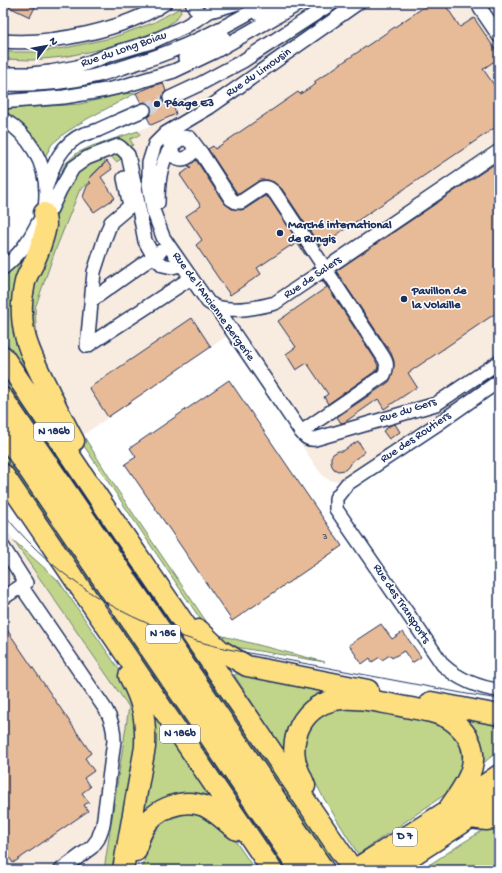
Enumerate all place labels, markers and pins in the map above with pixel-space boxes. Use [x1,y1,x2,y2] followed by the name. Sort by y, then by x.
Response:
[164,97,214,111] place label: Péage E3
[152,99,162,109] marker: Péage E3
[288,219,392,247] place label: Marché international de Rungis
[275,228,285,238] marker: Marché international de Rungis
[411,285,467,313] place label: Pavillon de la Volaille
[399,294,409,304] marker: Pavillon de la Volaille

